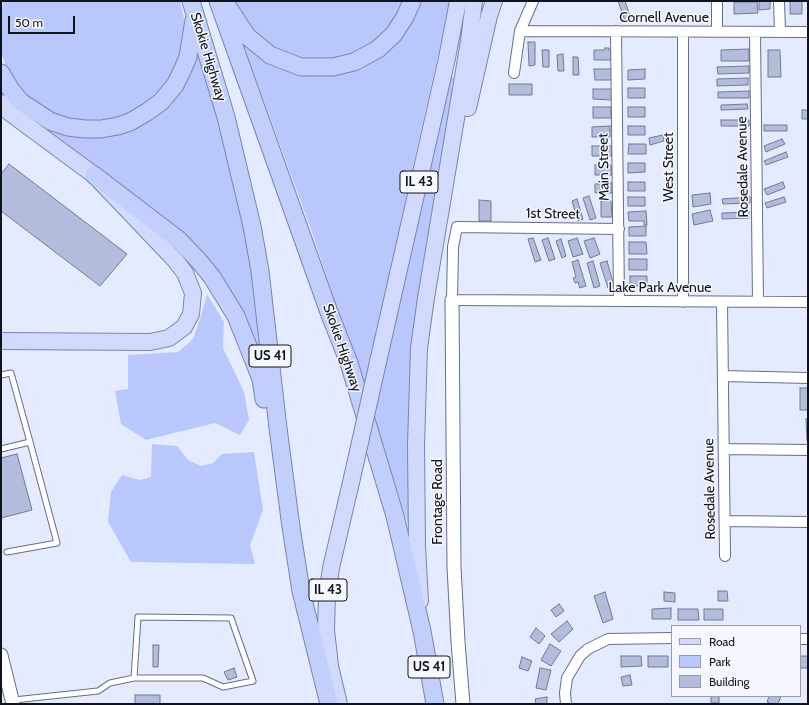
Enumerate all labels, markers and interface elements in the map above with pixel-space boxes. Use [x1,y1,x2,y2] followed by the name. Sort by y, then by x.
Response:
[10,8,77,34] scale bar
[619,10,709,26] street label: Cornell Avenue
[187,11,229,103] street label: Skokie Highway
[15,15,43,30] text: 50 m
[734,116,752,218] street label: Rosedale Avenue
[661,132,677,202] street label: West Street
[595,133,613,201] street label: Main Street
[400,171,438,193] road number: IL 43
[526,205,580,223] street label: 1st Street
[609,280,711,296] street label: Lake Park Avenue
[319,302,365,394] street label: Skokie Highway
[249,345,291,367] road number: US 41
[701,438,719,540] street label: Rosedale Avenue
[430,459,446,545] street label: Frontage Road
[309,579,347,601] road number: IL 43
[671,625,801,697] legend
[709,634,735,649] text: Road
[709,654,731,669] text: Park
[408,656,450,678] road number: US 41
[709,674,750,689] text: Building

